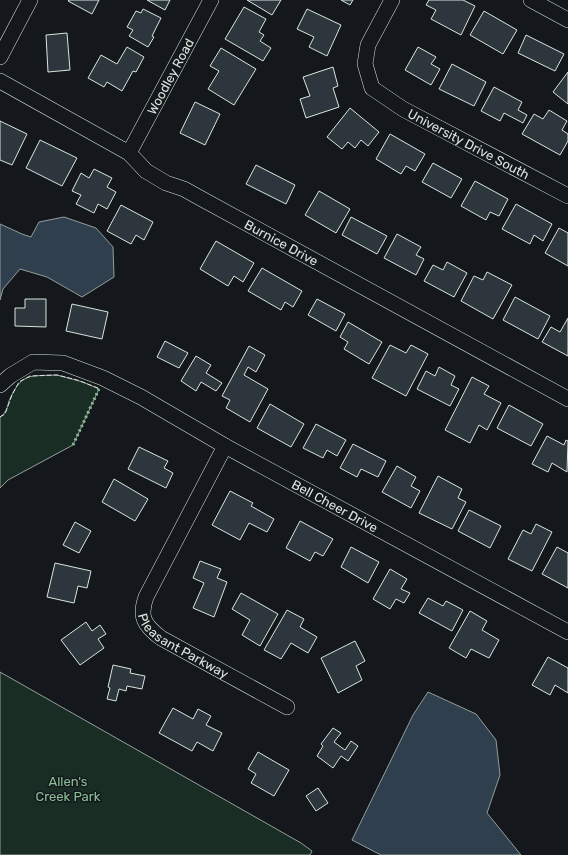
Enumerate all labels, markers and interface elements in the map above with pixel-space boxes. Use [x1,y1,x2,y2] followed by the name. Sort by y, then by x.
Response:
[144,36,197,117] street label: Woodley Road
[405,105,532,182] street label: University Drive South
[242,216,321,269] street label: Burnice Drive
[289,476,381,535] street label: Bell Cheer Drive
[135,612,231,681] street label: Pleasant Parkway
[36,774,101,804] park label: Allen's Creek Park

